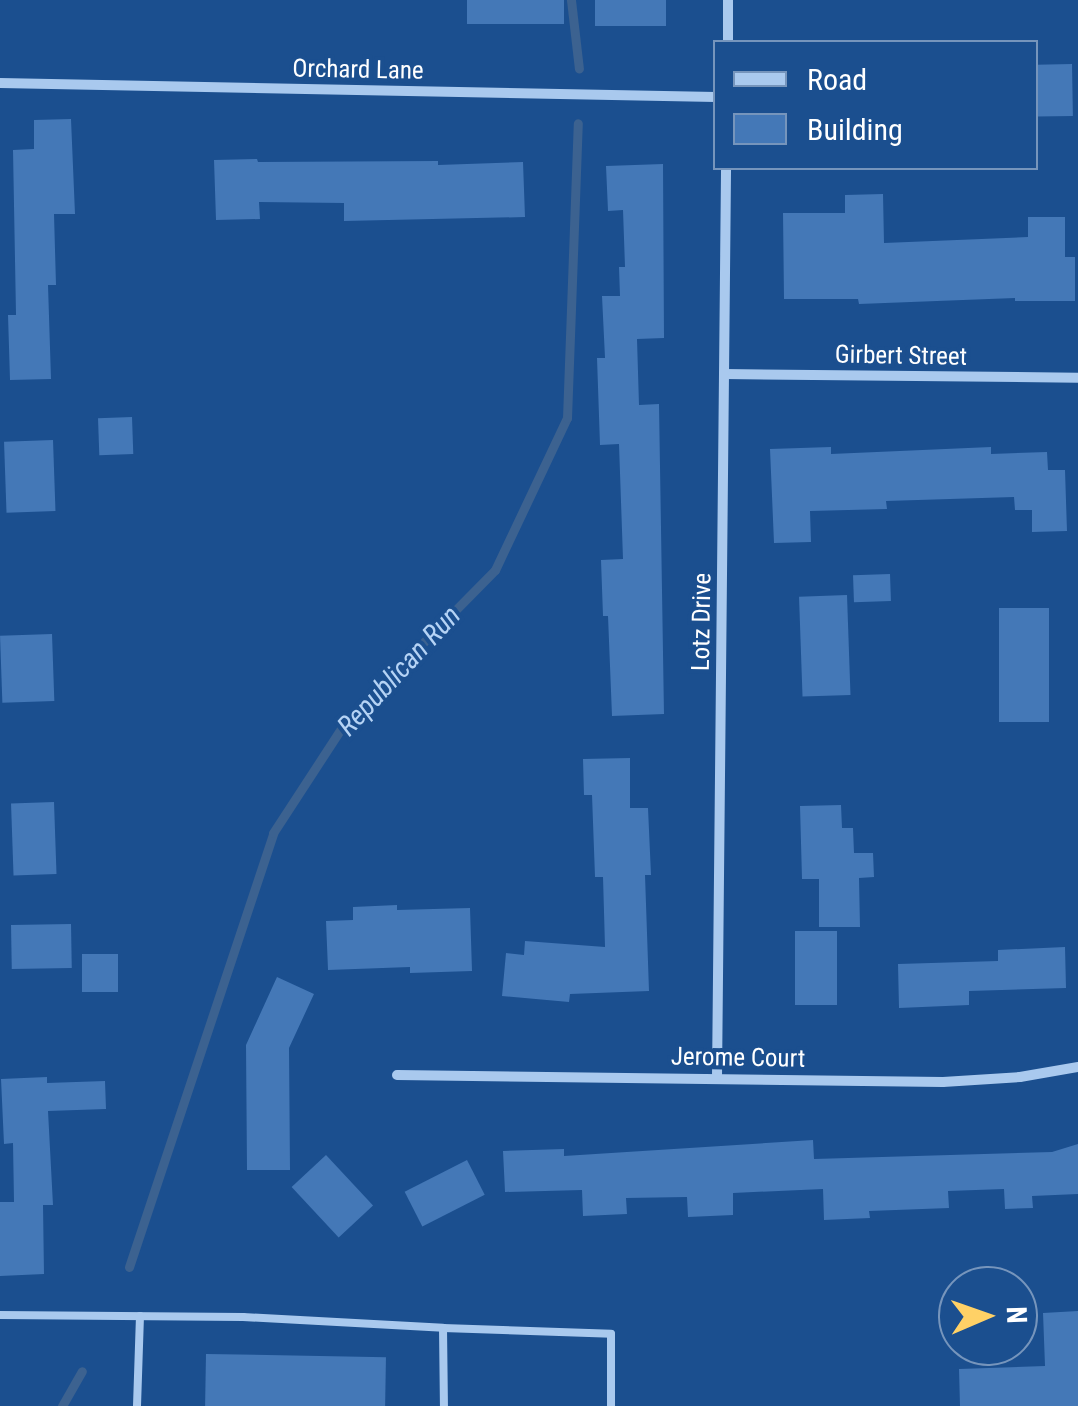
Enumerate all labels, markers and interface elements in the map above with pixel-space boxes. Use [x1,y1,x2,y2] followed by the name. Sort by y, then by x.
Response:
[713,40,1038,170] legend
[292,54,424,86] street label: Orchard Lane
[807,62,867,97] text: Road
[807,112,903,147] text: Building
[835,340,967,372] street label: Girbert Street
[686,573,718,671] street label: Lotz Drive
[330,599,468,743] water label: Republican Run
[671,1042,805,1074] street label: Jerome Court
[938,1266,1038,1366] north arrow
[1000,1306,1033,1324] text: N

